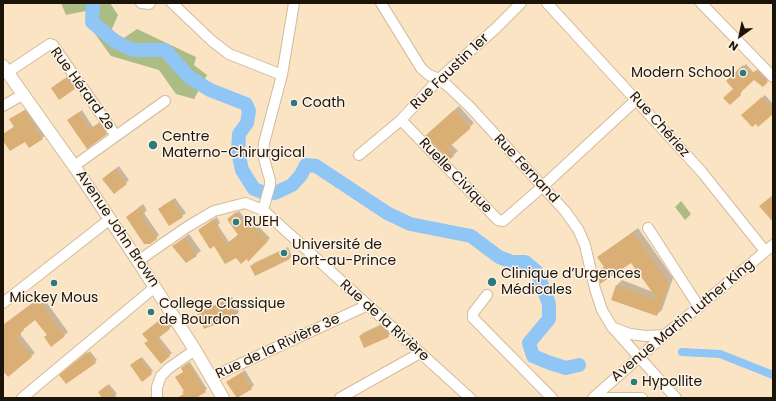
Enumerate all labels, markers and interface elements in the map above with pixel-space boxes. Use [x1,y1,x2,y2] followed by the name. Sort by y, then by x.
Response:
[720,16,760,56] north arrow
[407,30,493,114] street label: Rue Faustin 1er
[726,37,741,55] text: N
[46,44,118,134] street label: Rue Hérard 2e
[631,65,735,81] place label: Modern School
[738,68,748,78] marker: Modern School
[625,89,693,161] street label: Rue Chériez
[302,95,345,111] place label: Coath
[289,98,299,108] marker: Coath
[162,129,305,162] place label: Centre Materno-Chirurgical
[490,131,562,207] street label: Rue Fernand
[415,135,495,217] street label: Ruelle Civique
[147,139,159,151] marker: Centre Materno-Chirurgical
[72,167,162,291] street label: Avenue John Brown
[244,214,279,230] place label: RUEH
[231,217,241,227] marker: RUEH
[292,237,396,270] place label: Université de Port-au-Prince
[279,248,289,258] marker: Université de Port-au-Prince
[608,256,758,386] street label: Avenue Martin Luther King
[501,266,641,298] place label: Clinique d’Urgences Médicales
[486,276,498,288] marker: Clinique d’Urgences Médicales
[336,277,432,365] street label: Rue de la Rivière
[49,278,59,288] marker: Mickey Mous
[10,290,98,306] place label: Mickey Mous
[159,296,285,328] place label: College Classique de Bourdon
[146,307,156,317] marker: College Classique de Bourdon
[213,311,343,383] street label: Rue de la Rivière 3e
[642,374,702,390] place label: Hypollite
[629,377,639,387] marker: Hypollite

